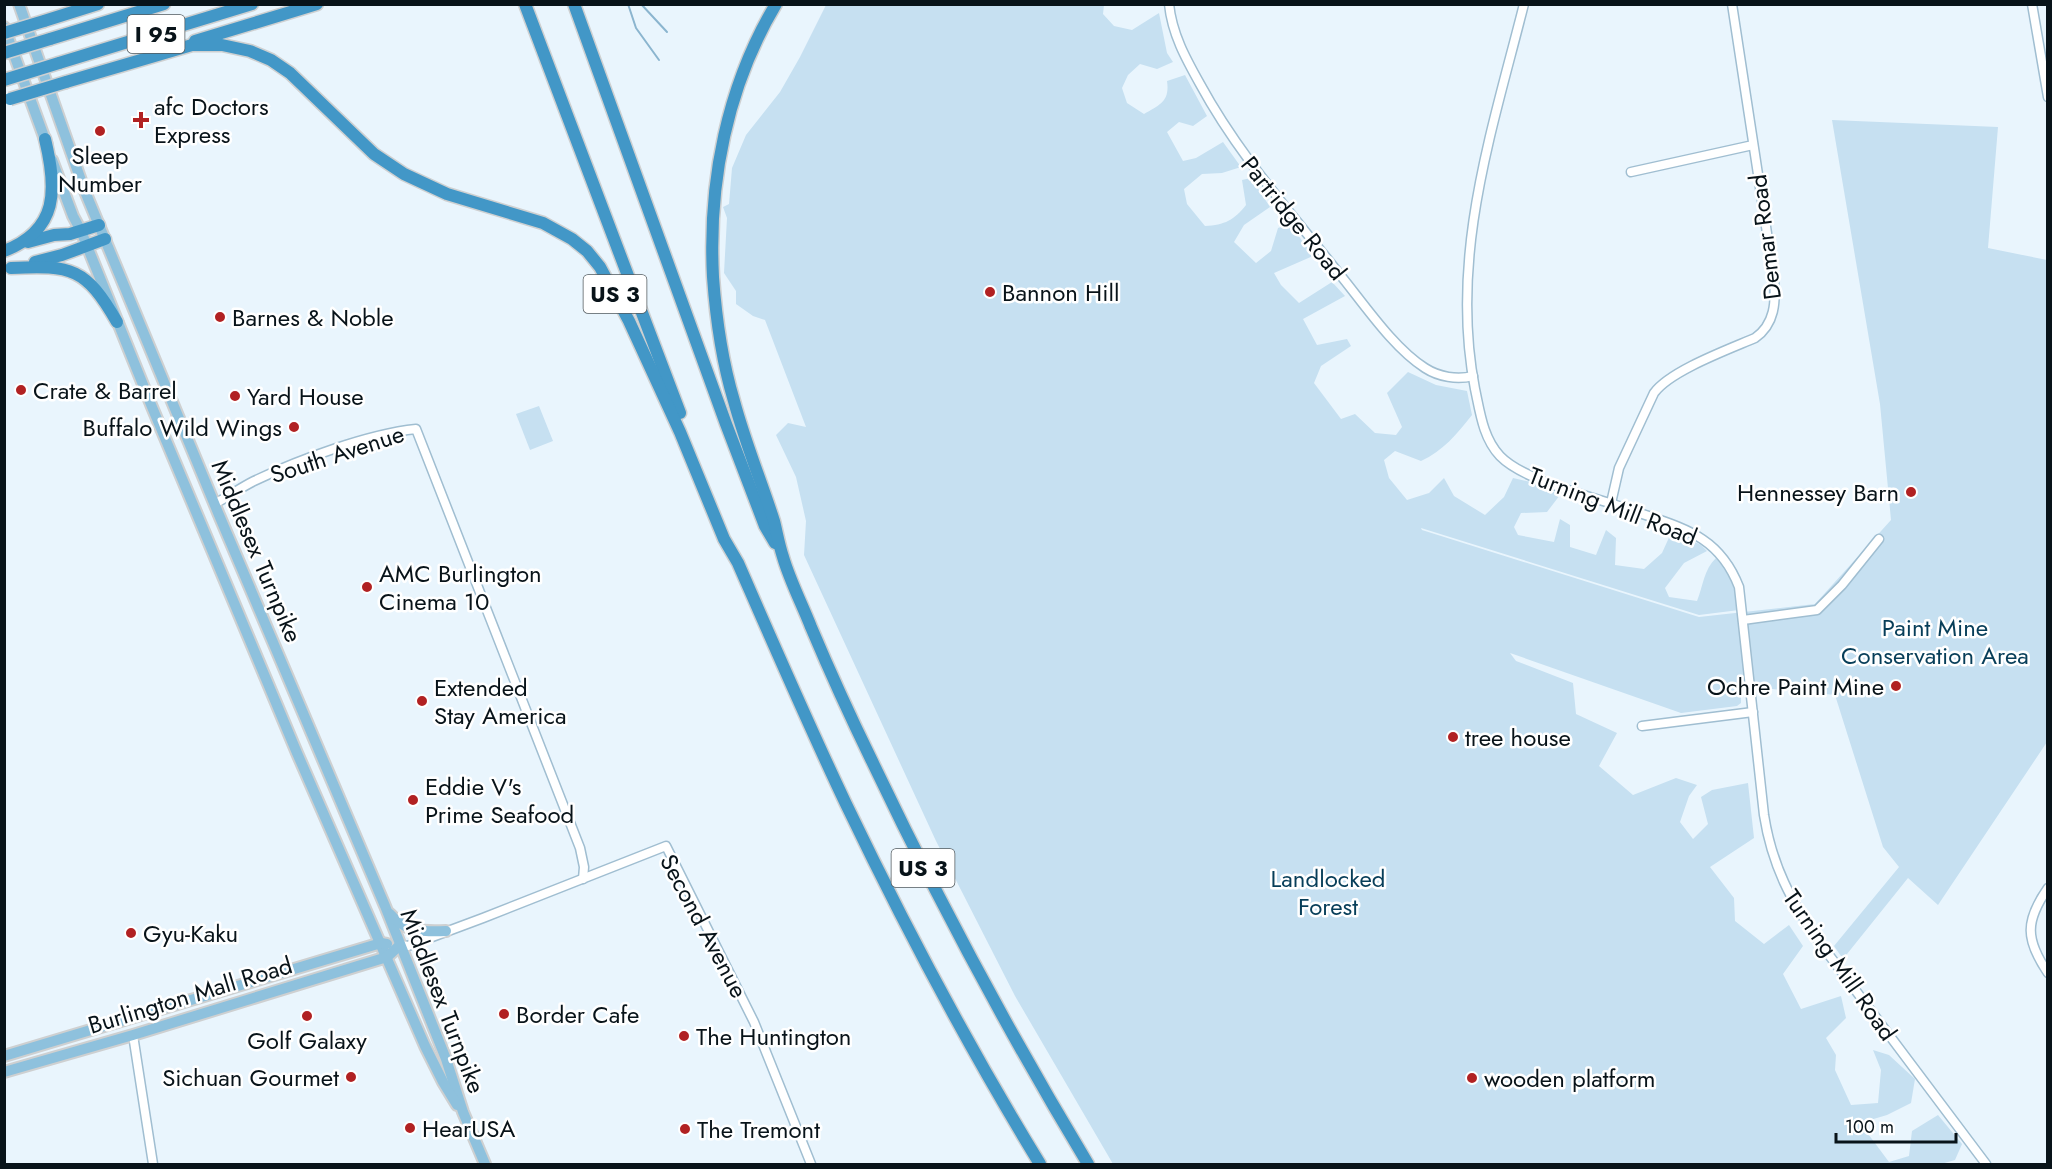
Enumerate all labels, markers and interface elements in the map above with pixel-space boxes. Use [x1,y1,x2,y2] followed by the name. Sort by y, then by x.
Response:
[128,15,184,53] road number: I 95
[154,89,269,152] place label: afc Doctors Express
[132,111,150,129] marker: afc Doctors Express
[93,124,107,138] marker: Sleep Number
[58,138,143,201] place label: Sleep Number
[1233,148,1355,288] street label: Partridge Road
[1740,172,1790,302] street label: Demar Road
[584,275,646,313] road number: US 3
[1002,275,1119,310] place label: Bannon Hill
[983,285,997,299] marker: Bannon Hill
[232,300,394,335] place label: Barnes & Noble
[213,310,227,324] marker: Barnes & Noble
[33,373,177,408] place label: Crate & Barrel
[247,379,364,414] place label: Yard House
[14,383,28,397] marker: Crate & Barrel
[228,389,242,403] marker: Yard House
[83,410,282,445] place label: Buffalo Wild Wings
[265,416,409,492] street label: South Avenue
[287,420,301,434] marker: Buffalo Wild Wings
[203,454,311,648] street label: Middlesex Turnpike
[1524,458,1702,554] street label: Turning Mill Road
[1737,475,1899,510] place label: Hennessey Barn
[1904,485,1918,499] marker: Hennessey Barn
[379,556,542,619] place label: AMC Burlington Cinema 10
[360,580,374,594] marker: AMC Burlington Cinema 10
[1841,610,2029,673] park label: Paint Mine Conservation Area
[1707,669,1884,704] place label: Ochre Paint Mine
[434,670,567,733] place label: Extended Stay America
[1889,679,1903,693] marker: Ochre Paint Mine
[415,694,429,708] marker: Extended Stay America
[1465,720,1571,755] place label: tree house
[1446,730,1460,744] marker: tree house
[425,769,574,832] place label: Eddie V's Prime Seafood
[406,793,420,807] marker: Eddie V's Prime Seafood
[651,848,757,1004] street label: Second Avenue
[892,849,954,887] road number: US 3
[1271,861,1385,924] park label: Landlocked Forest
[1775,882,1905,1048] street label: Turning Mill Road
[392,904,494,1098] street label: Middlesex Turnpike
[143,916,238,951] place label: Gyu-Kaku
[124,926,138,940] marker: Gyu-Kaku
[84,947,296,1043] street label: Burlington Mall Road
[516,997,639,1032] place label: Border Cafe
[497,1007,511,1021] marker: Border Cafe
[300,1009,314,1023] marker: Golf Galaxy
[696,1019,851,1054] place label: The Huntington
[247,1023,367,1058] place label: Golf Galaxy
[677,1029,691,1043] marker: The Huntington
[162,1060,339,1095] place label: Sichuan Gourmet
[1484,1061,1655,1096] place label: wooden platform
[344,1070,358,1084] marker: Sichuan Gourmet
[1465,1071,1479,1085] marker: wooden platform
[1836,1106,1956,1144] scale bar
[422,1111,515,1146] place label: HearUSA
[697,1112,820,1147] place label: The Tremont
[1845,1114,1894,1140] text: 100 m
[403,1121,417,1135] marker: HearUSA
[678,1122,692,1136] marker: The Tremont

